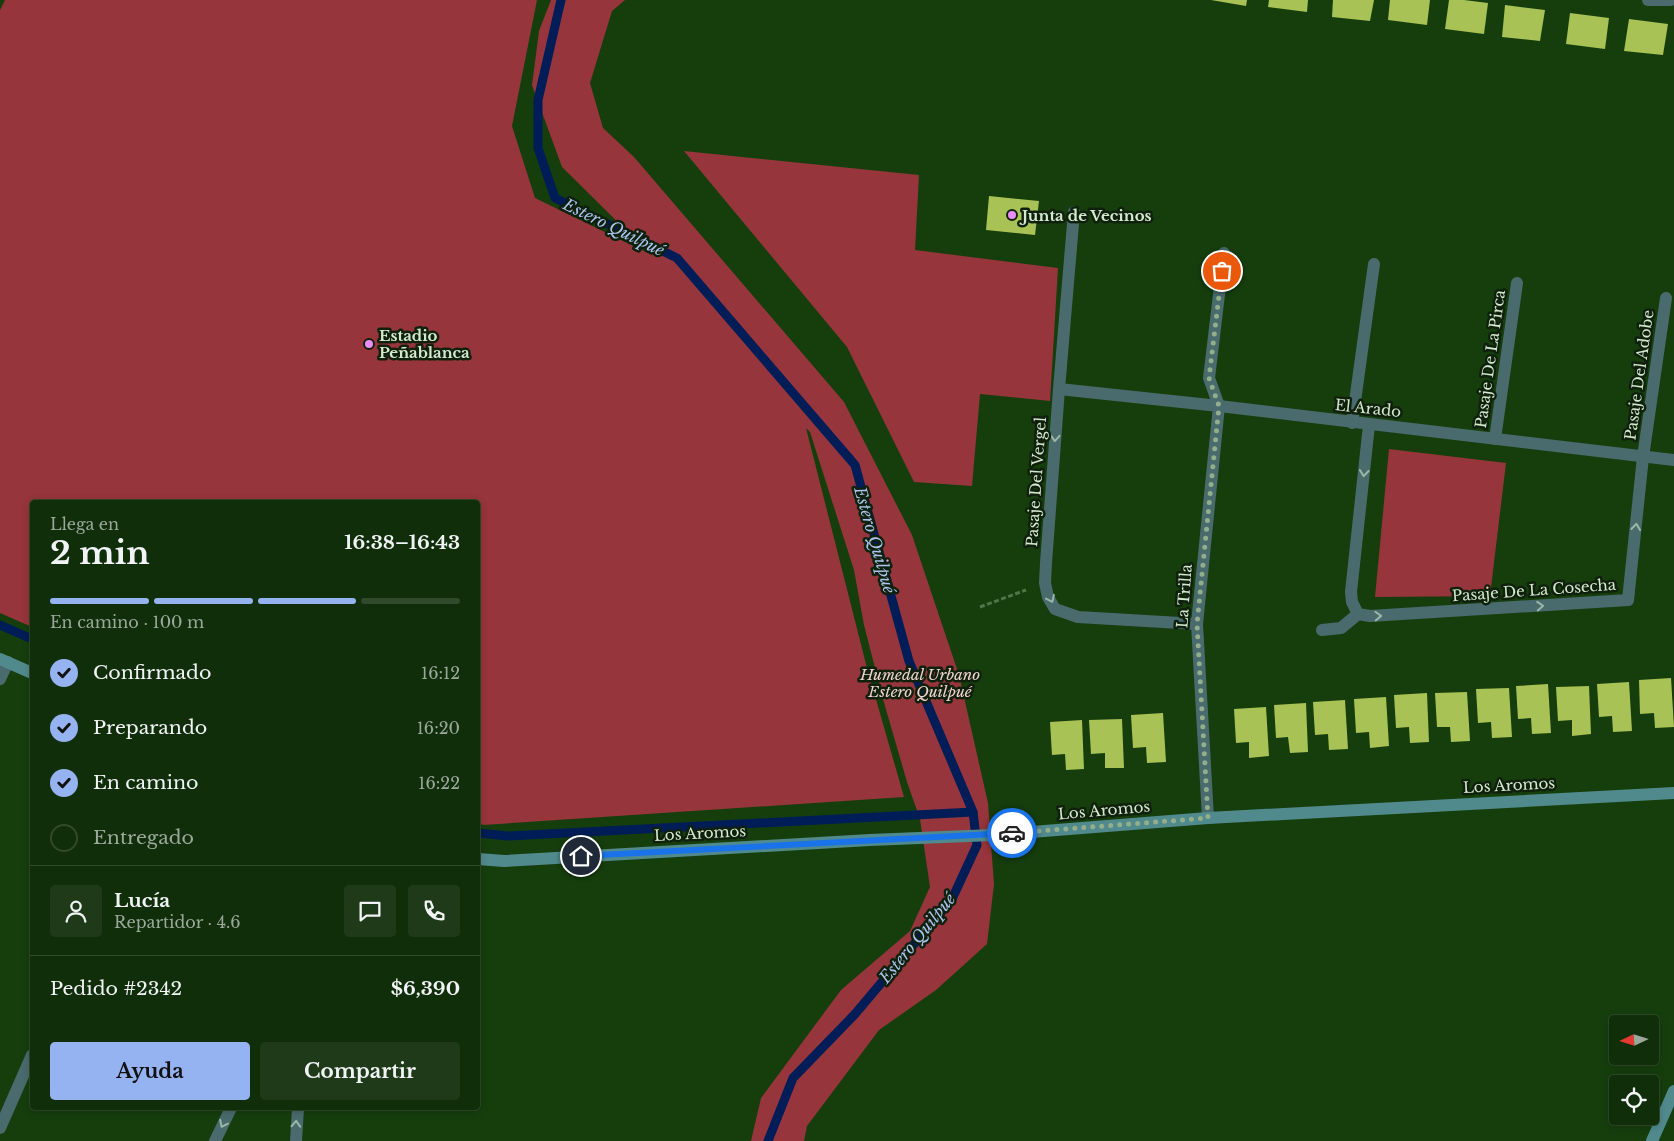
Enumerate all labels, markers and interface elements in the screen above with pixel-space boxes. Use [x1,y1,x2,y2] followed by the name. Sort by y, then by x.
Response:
[559,193,669,261] water label: Estero Quilpué
[1019,206,1152,225] place label: Junta de Vecinos
[1006,209,1018,221] marker: Junta de Vecinos
[1201,250,1243,292] pin
[1208,257,1236,285] icon: bag
[1471,288,1509,429] street label: Pasaje De La Pirca
[1620,309,1658,441] street label: Pasaje Del Adobe
[379,326,470,362] place label: Estadio Peñablanca
[363,338,375,350] marker: Estadio Peñablanca
[1334,395,1402,421] street label: El Arado
[1022,416,1050,548] street label: Pasaje Del Vergel
[1050,434,1061,442] one-way arrow
[1359,469,1370,477] one-way arrow
[850,483,900,597] water label: Estero Quilpué
[50,514,119,534] text: Llega en
[1630,522,1641,530] one-way arrow
[344,531,460,554] text: 16:38–16:43
[50,533,150,573] text: 2 min
[1172,563,1196,629] street label: La Trilla
[1451,575,1617,605] street label: Pasaje De La Cosecha
[1044,594,1055,603] one-way arrow
[1536,600,1544,611] one-way arrow
[1374,610,1382,621] one-way arrow
[50,612,204,632] text: En camino · 100 m
[50,659,78,687] icon: check
[93,661,211,684] text: Confirmado
[421,663,460,683] text: 16:12
[859,665,980,701] park label: Humedal Urbano Estero Quilpué
[50,714,78,742] icon: check
[93,716,207,739] text: Preparando
[417,718,460,738] text: 16:20
[50,769,78,797] icon: check
[93,771,198,794] text: En camino
[418,773,460,793] text: 16:22
[1462,773,1556,797] street label: Los Aromos
[1057,796,1151,823] street label: Los Aromos
[987,808,1037,858] courier
[998,819,1026,847] icon: car
[653,821,747,845] street label: Los Aromos
[93,826,194,849] text: Entregado
[560,835,602,877] pin
[567,842,595,870] icon: home
[50,885,102,937] button: person
[344,885,396,937] button: chat
[408,885,460,937] button: phone
[874,888,961,988] water label: Estero Quilpué
[114,889,170,912] text: Lucía
[114,912,240,932] text: Repartidor · 4.6
[50,977,182,1000] text: Pedido #2342
[391,977,460,1000] text: $6,390
[1609,1015,1659,1065] north arrow
[1609,1015,1659,1125] map controls
[50,1042,250,1100] button: Ayuda
[260,1042,460,1100] button: Compartir
[1609,1075,1659,1125] button: locate
[218,1119,229,1128] one-way arrow
[291,1120,302,1128] one-way arrow

